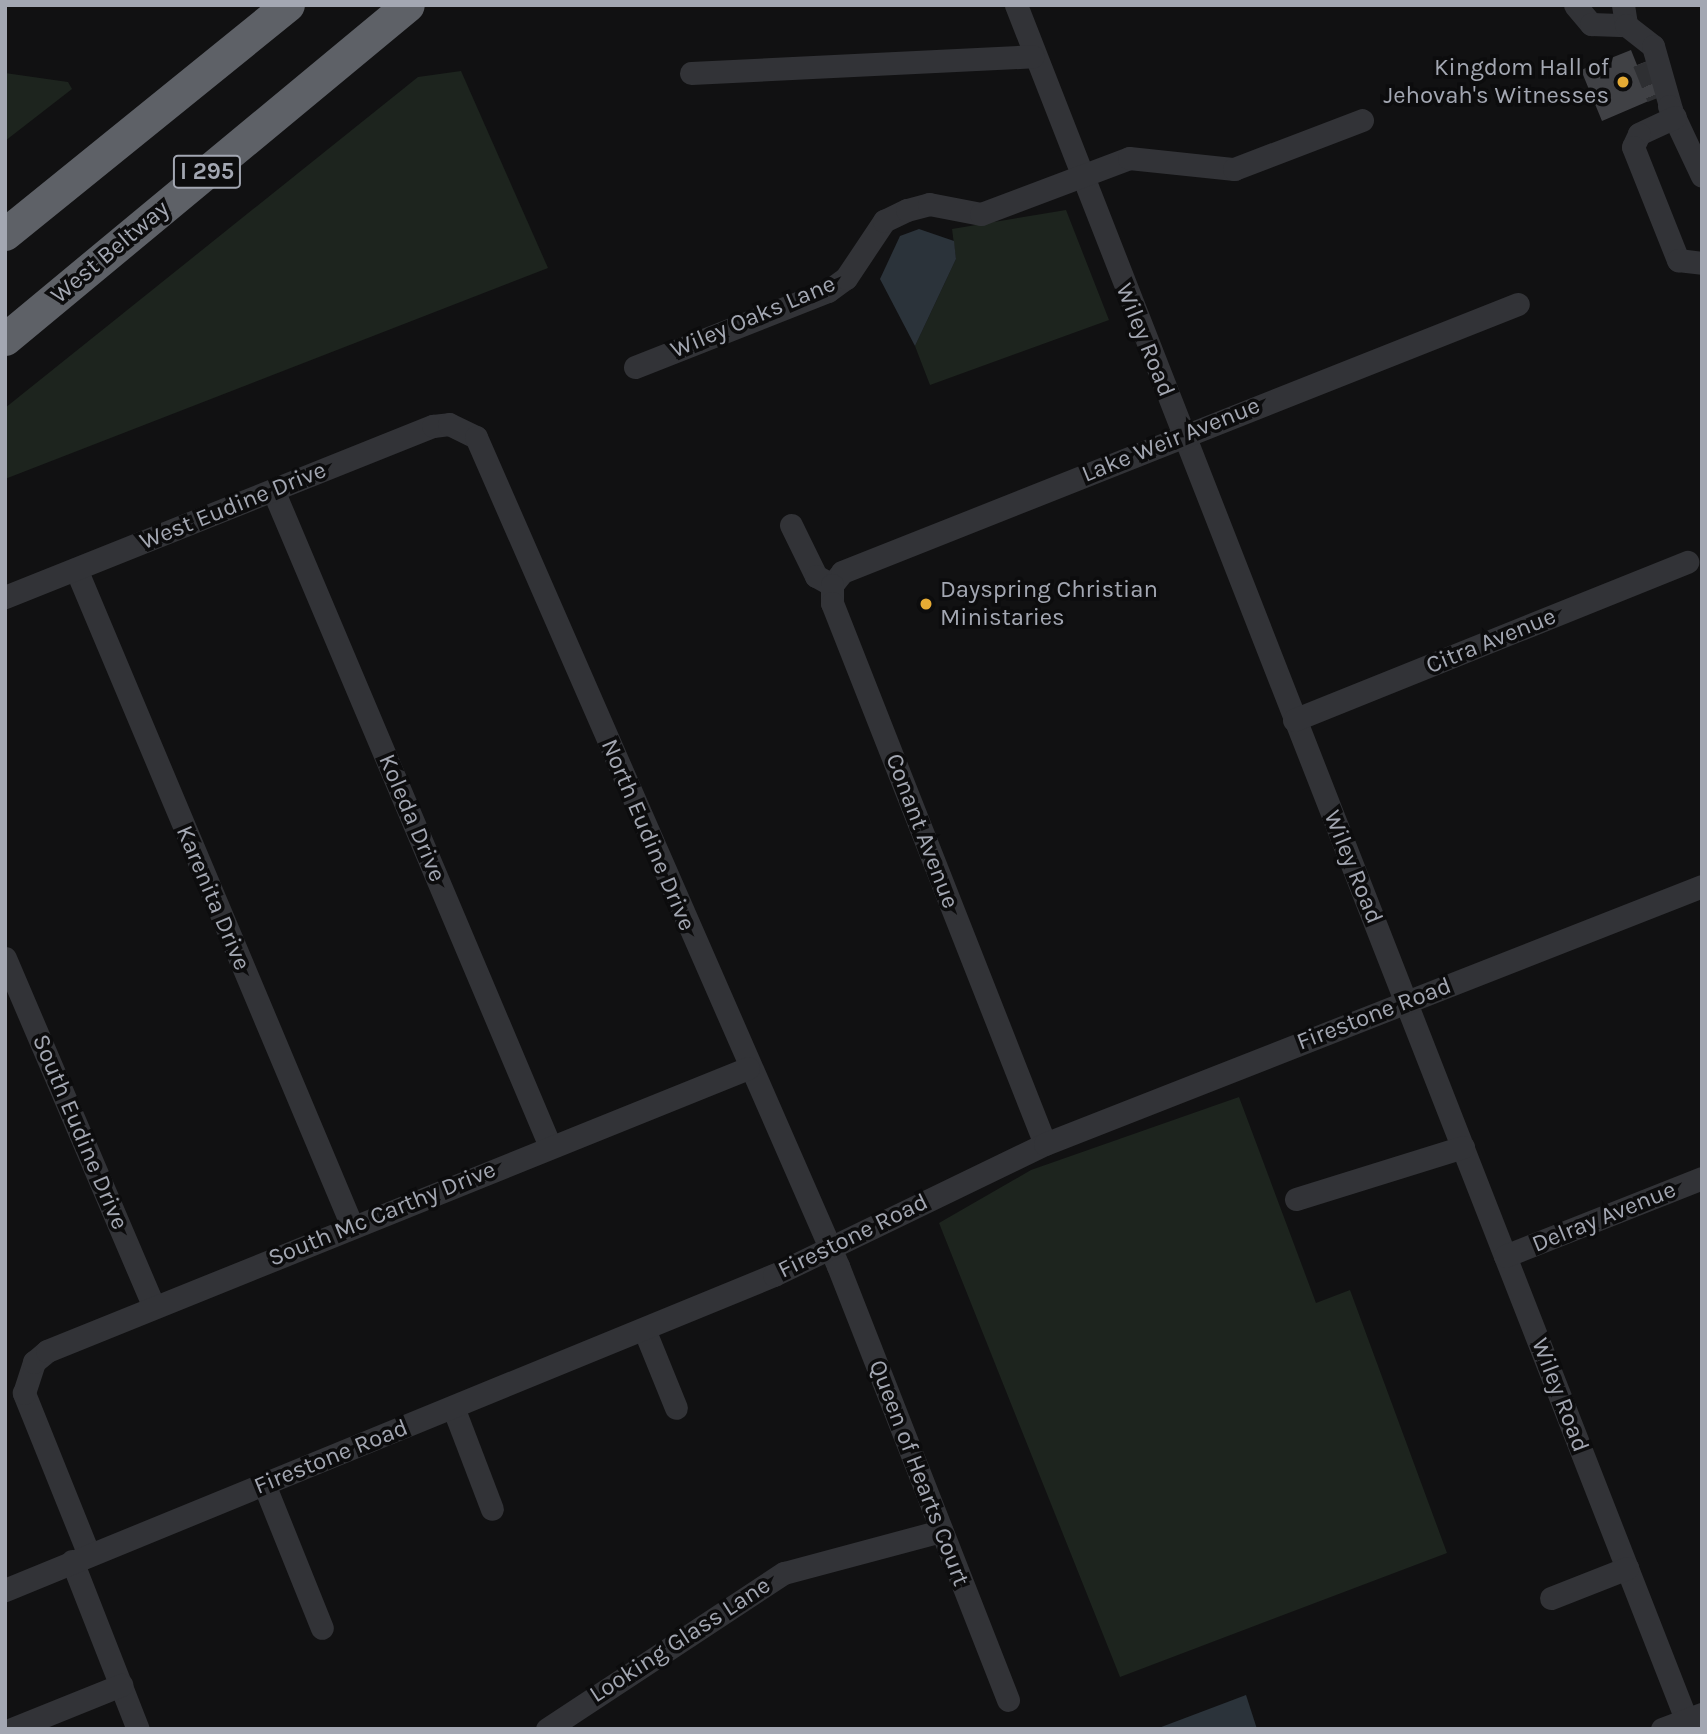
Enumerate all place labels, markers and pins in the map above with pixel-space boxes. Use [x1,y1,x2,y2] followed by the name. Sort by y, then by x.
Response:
[1383,54,1609,110] place label: Kingdom Hall of Jehovah's Witnesses
[1615,74,1631,90] marker: Kingdom Hall of Jehovah's Witnesses
[940,576,1158,632] place label: Dayspring Christian Ministaries
[918,596,934,612] marker: Dayspring Christian Ministaries

